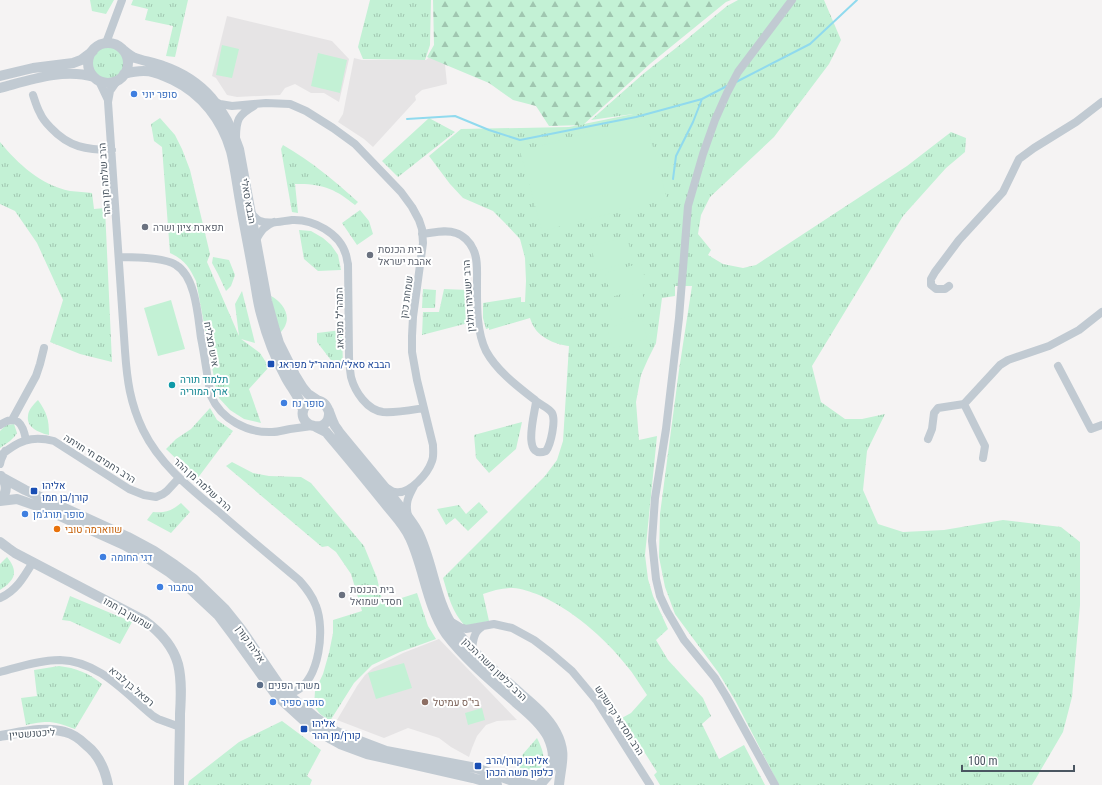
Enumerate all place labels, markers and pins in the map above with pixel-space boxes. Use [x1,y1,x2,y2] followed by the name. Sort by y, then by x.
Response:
[129,89,139,99] marker: סופר יוני
[142,89,177,100] place label: סופר יוני
[140,222,150,232] marker: תפארת ציון ושרה
[153,222,224,233] place label: תפארת ציון ושרה
[378,244,432,267] place label: בית הכנסת אהבת ישראל
[365,250,375,260] marker: בית הכנסת אהבת ישראל
[266,359,276,369] marker: הבבא סאלי/המהר״ל מפראג
[279,359,390,370] place label: הבבא סאלי/המהר״ל מפראג
[180,374,228,397] place label: תלמוד תורה ארץ המוריה
[167,380,177,390] marker: תלמוד תורה ארץ המוריה
[279,398,289,408] marker: סופר נח
[292,398,325,409] place label: סופר נח
[42,480,88,503] place label: אליהו קורן/בן חמו
[29,486,39,496] marker: אליהו קורן/בן חמו
[20,509,30,519] marker: סופר תורג'מן
[33,509,85,520] place label: סופר תורג'מן
[52,524,62,534] marker: שווארמה טובי
[65,524,122,535] place label: שווארמה טובי
[98,552,108,562] marker: דגי החומה
[111,552,153,563] place label: דגי החומה
[155,582,165,592] marker: טמבור
[168,582,194,593] place label: טמבור
[350,584,402,607] place label: בית הכנסת חסדי שמואל
[337,590,347,600] marker: בית הכנסת חסדי שמואל
[255,680,265,690] marker: משרד הפנים
[268,680,320,691] place label: משרד הפנים
[268,697,278,707] marker: סופר ספיר
[281,697,324,708] place label: סופר ספיר
[420,697,430,707] marker: בי"ס עמיטל
[433,697,480,708] place label: בי"ס עמיטל
[312,718,361,741] place label: אליהו קורן/מן ההר
[299,724,309,734] marker: אליהו קורן/מן ההר
[486,755,553,778] place label: אליהו קורן/הרב כלפון משה הכהן
[473,761,483,771] marker: אליהו קורן/הרב כלפון משה הכהן

